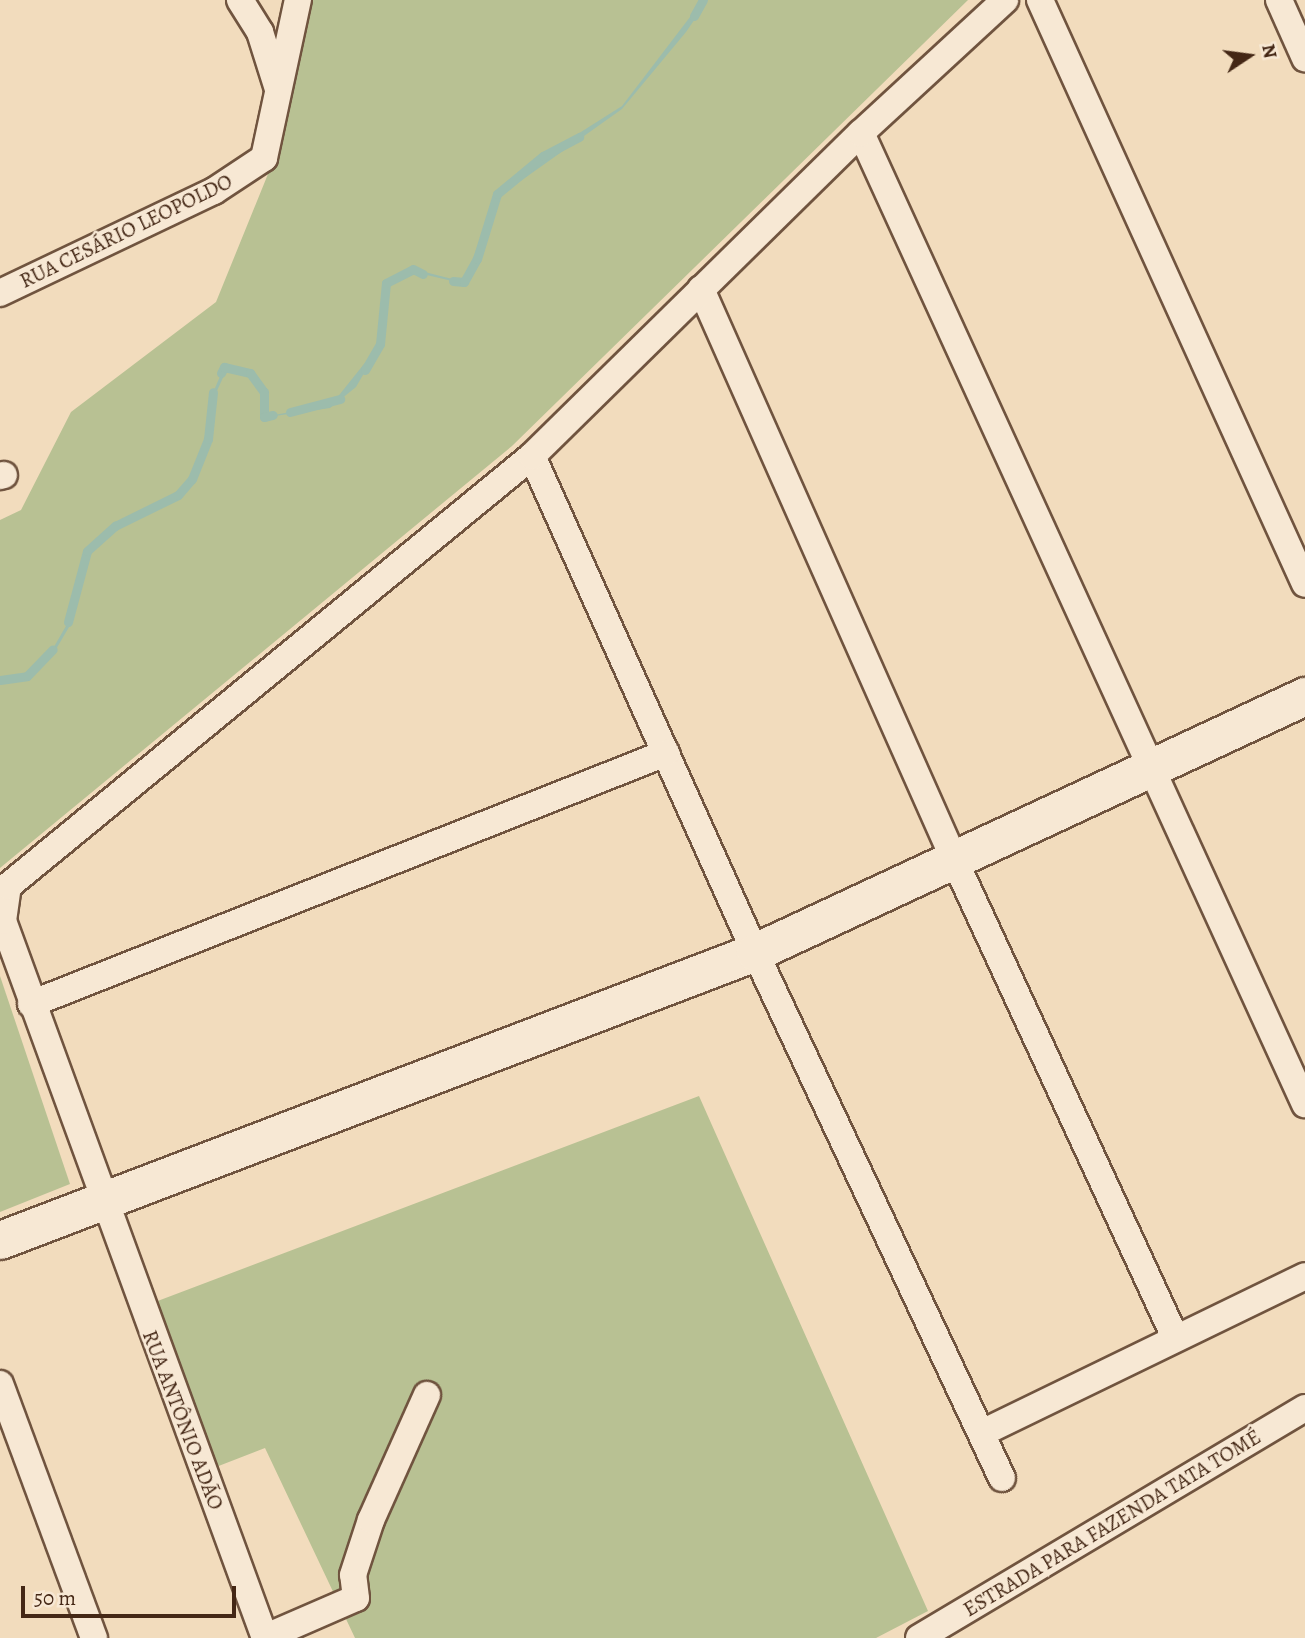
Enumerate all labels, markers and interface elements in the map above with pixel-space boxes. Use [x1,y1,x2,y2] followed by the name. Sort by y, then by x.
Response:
[1214,21,1284,91] north arrow
[1255,42,1284,61] text: N
[16,169,236,293] street label: RUA CESÁRIO LEOPOLDO
[137,1327,229,1513] street label: RUA ANTÔNIO ADÃO
[959,1424,1265,1622] street label: ESTRADA PARA FAZENDA TATA TOMÉ
[24,1572,240,1616] scale bar
[34,1584,76,1612] text: 50 m

